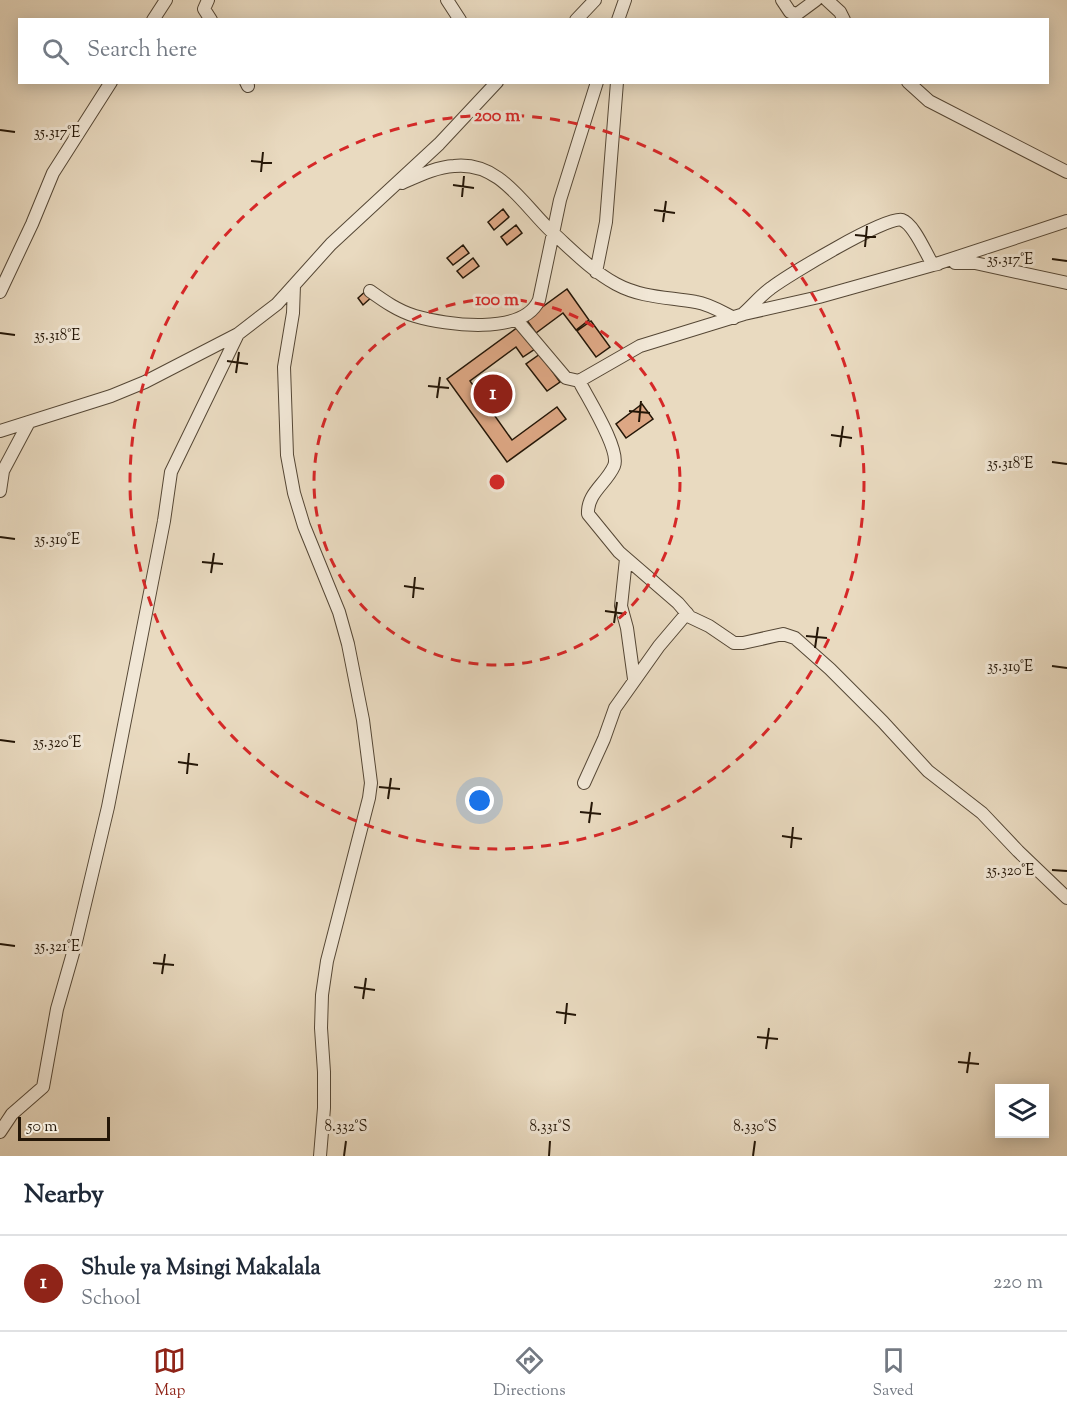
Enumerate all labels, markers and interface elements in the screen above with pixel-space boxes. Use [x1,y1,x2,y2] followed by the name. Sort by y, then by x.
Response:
[18,18,1049,84] search box
[39,35,72,68] icon: search
[87,35,197,67] text: Search here
[474,104,520,130] text: 200 m
[34,123,80,144] text: 35.317°E
[987,250,1033,271] text: 35.317°E
[475,288,519,314] text: 100 m
[34,326,80,347] text: 35.318°E
[474,372,512,416] pin: 1
[987,454,1033,475] text: 35.318°E
[487,472,507,492] centre of rings
[34,530,80,551] text: 35.319°E
[987,657,1033,678] text: 35.319°E
[33,733,81,754] text: 35.320°E
[465,786,494,815] your location
[986,861,1034,882] text: 35.320°E
[34,937,80,958] text: 35.321°E
[995,1084,1049,1138] map controls
[995,1084,1049,1138] button: layers
[18,1114,110,1142] scale bar
[27,1116,58,1139] text: 50 m
[325,1117,367,1138] text: 8.332°S
[529,1117,571,1138] text: 8.331°S
[733,1117,777,1138] text: 8.330°S
[24,1177,104,1214] text: Nearby
[81,1253,321,1285] text: Shule ya Msingi Makalala
[40,1269,47,1298] text: 1
[993,1269,1043,1298] text: 220 m
[81,1285,141,1314] text: School
[153,1344,186,1403] tab: Map
[493,1344,566,1403] tab: Directions
[872,1344,914,1403] tab: Saved

